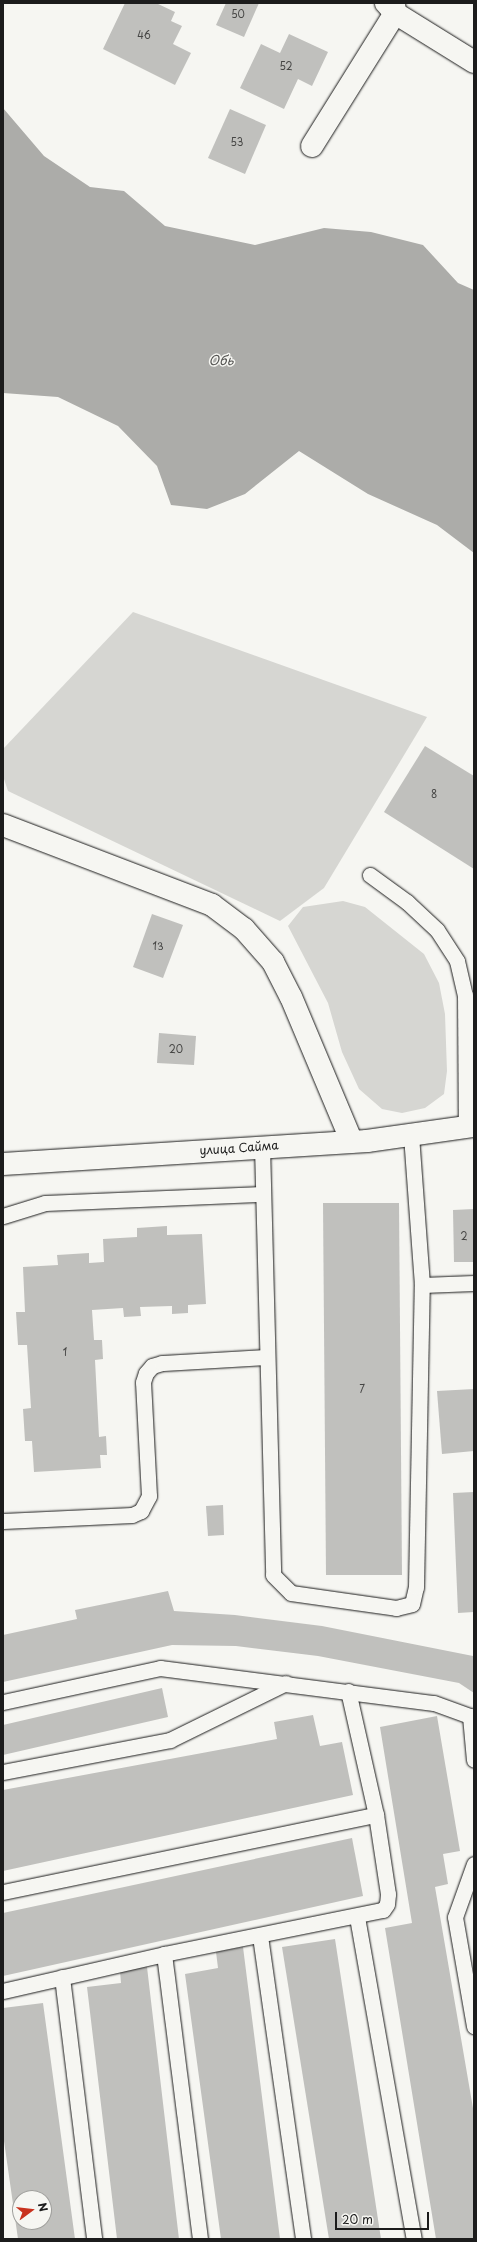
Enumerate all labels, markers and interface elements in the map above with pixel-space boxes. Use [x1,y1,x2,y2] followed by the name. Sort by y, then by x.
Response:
[231,8,245,20] house number: 50
[137,29,151,41] house number: 46
[279,60,293,72] house number: 52
[231,136,243,148] house number: 53
[209,352,233,368] water label: Обь
[431,788,437,800] house number: 8
[152,940,164,952] house number: 13
[169,1043,183,1055] house number: 20
[199,1138,279,1158] street label: улица Сайма
[460,1230,468,1242] house number: 2
[63,1346,67,1358] house number: 1
[359,1383,365,1395] house number: 7
[12,2190,52,2230] north arrow
[34,2201,52,2213] text: N
[337,2204,431,2230] scale bar
[342,2210,373,2228] text: 20 m

